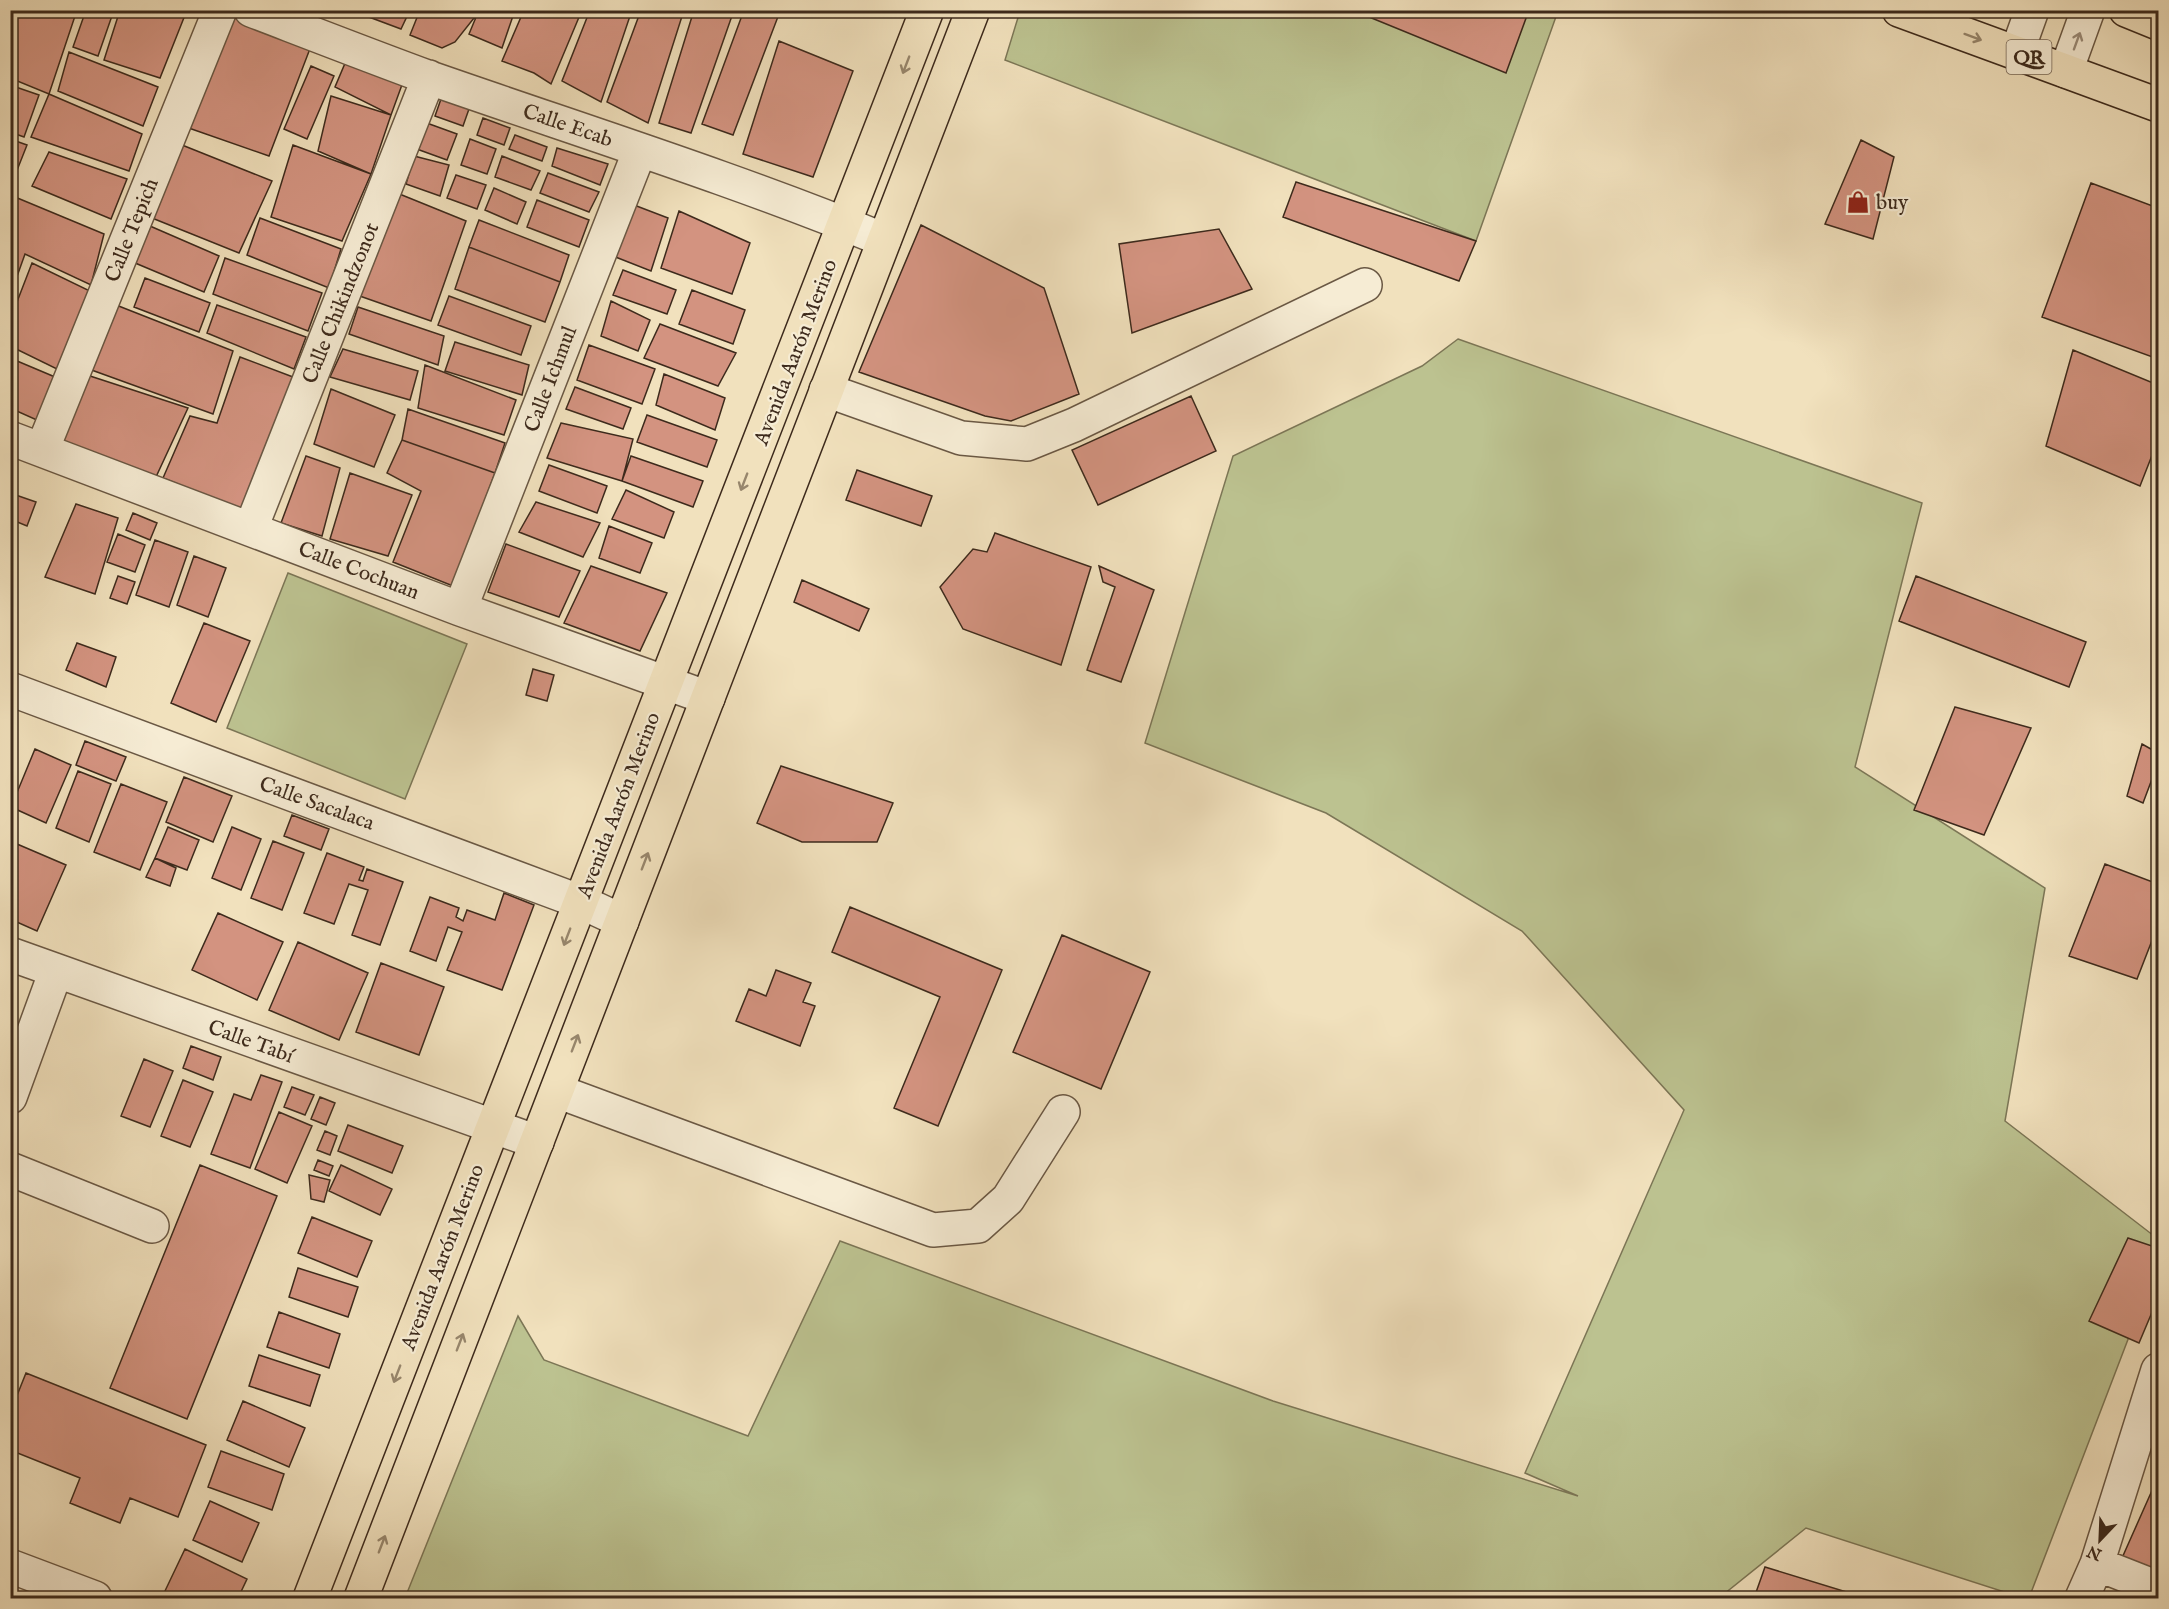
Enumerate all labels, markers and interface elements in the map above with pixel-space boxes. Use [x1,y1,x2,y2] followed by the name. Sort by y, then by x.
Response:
[2072,32,2083,51] one-way arrow
[1964,33,1982,44] one-way arrow
[2006,40,2052,74] road number: QR
[900,55,911,74] one-way arrow
[519,98,616,154] street label: Calle Ecab
[99,175,165,287] street label: Calle Tepich
[1845,189,1871,215] shop icon: buy
[1876,190,1909,217] place label: buy
[297,219,386,388] street label: Calle Chikindzonot
[748,256,844,450] street label: Avenida Aarón Merino
[519,322,584,436] street label: Calle Ichmul
[738,472,749,490] one-way arrow
[294,536,423,607] street label: Calle Cochuan
[571,709,667,903] street label: Avenida Aarón Merino
[255,771,379,838] street label: Calle Sacalaca
[640,852,651,871] one-way arrow
[561,928,572,946] one-way arrow
[204,1014,298,1071] street label: Calle Tabí
[570,1034,581,1053] one-way arrow
[395,1161,491,1355] street label: Avenida Aarón Merino
[455,1334,466,1352] one-way arrow
[391,1364,402,1382] one-way arrow
[2070,1510,2130,1570] north arrow
[377,1535,388,1554] one-way arrow
[2084,1540,2106,1564] text: N

